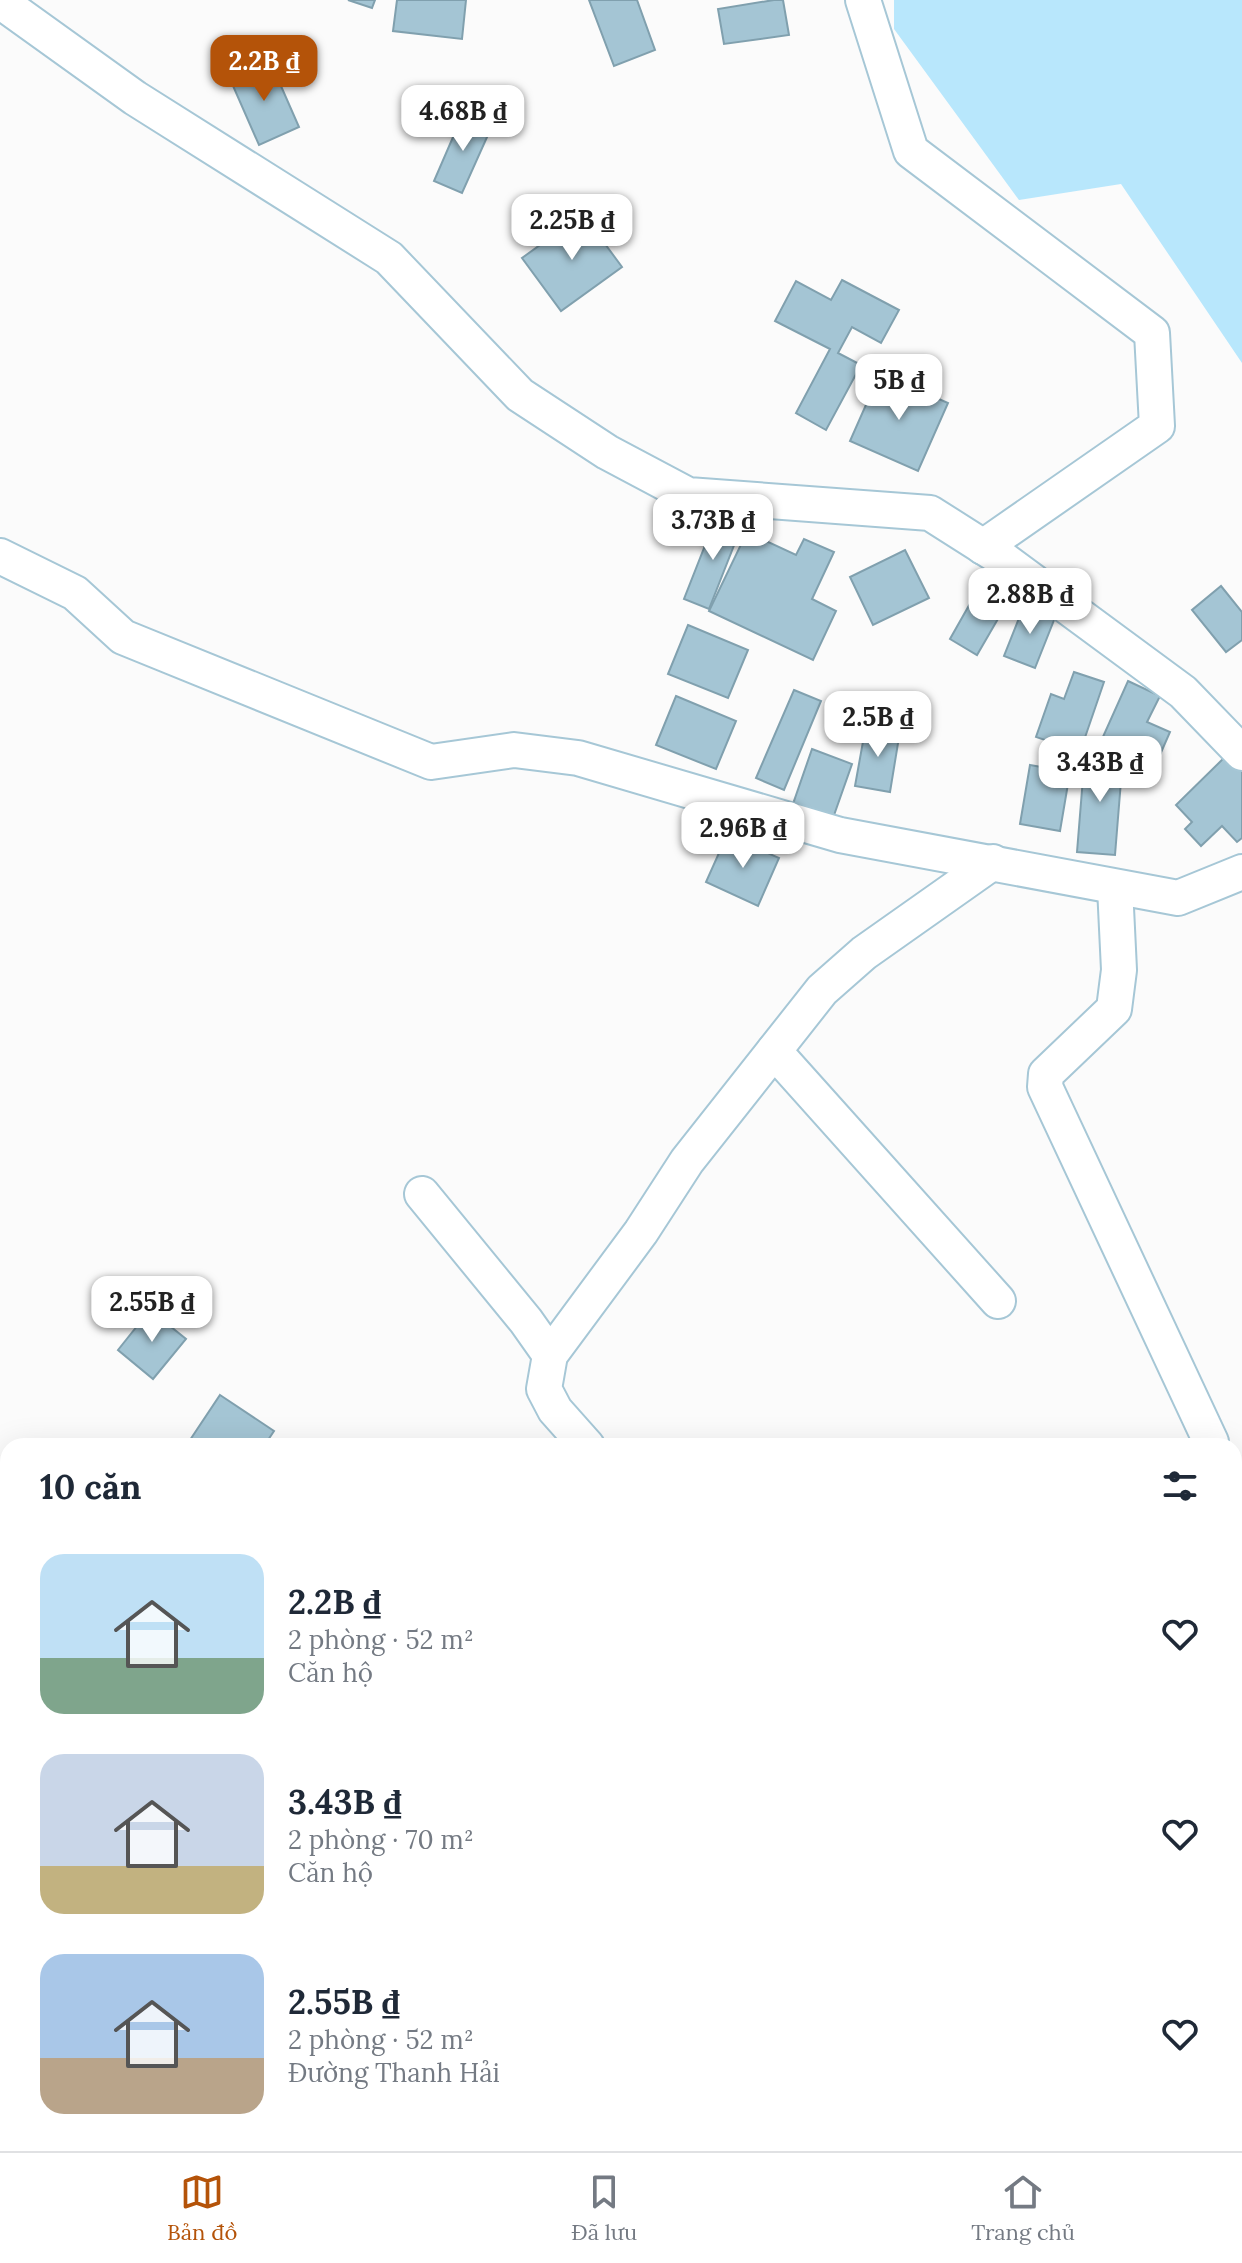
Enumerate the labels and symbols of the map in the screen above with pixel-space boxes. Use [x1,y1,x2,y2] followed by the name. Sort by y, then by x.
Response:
[199,35,329,103] pin: 2.2B ₫
[389,85,537,153] pin: 4.68B ₫
[498,194,646,262] pin: 2.25B ₫
[852,354,946,422] pin: 5B ₫
[639,494,787,562] pin: 3.73B ₫
[956,568,1104,636] pin: 2.88B ₫
[813,691,943,759] pin: 2.5B ₫
[1026,736,1174,804] pin: 3.43B ₫
[669,802,817,870] pin: 2.96B ₫
[78,1276,226,1344] pin: 2.55B ₫

